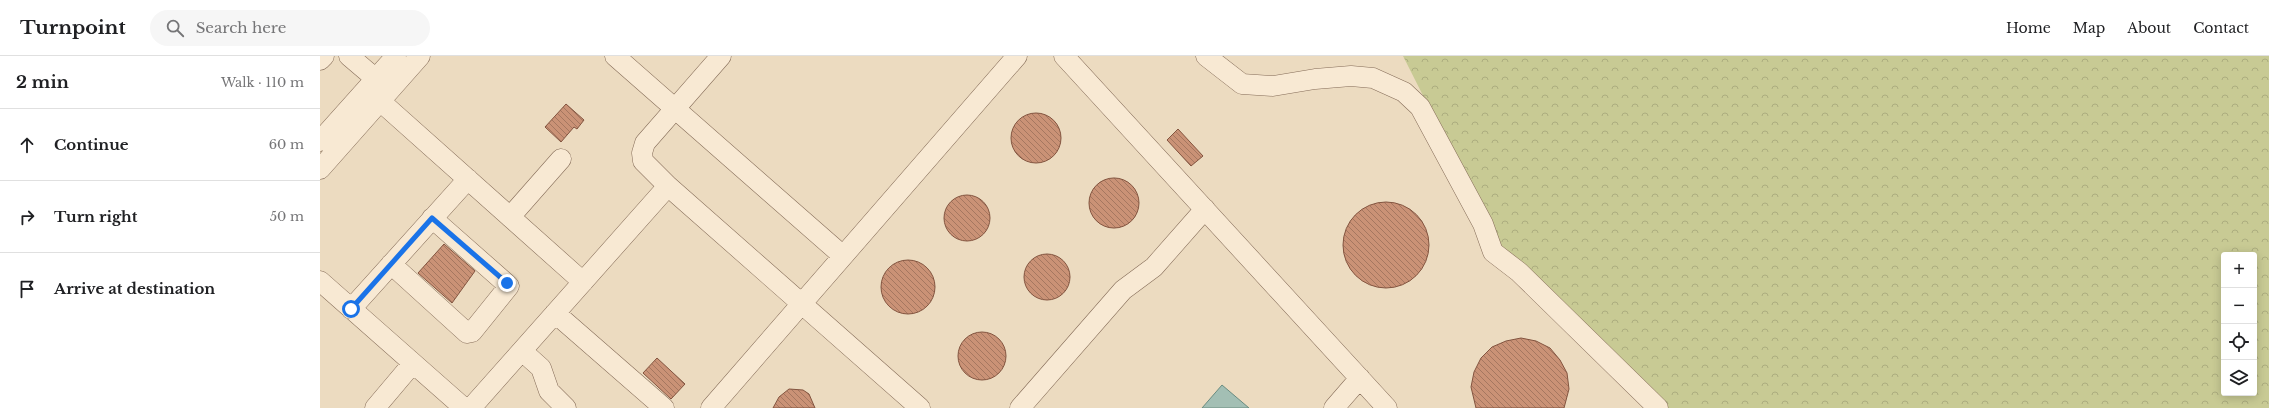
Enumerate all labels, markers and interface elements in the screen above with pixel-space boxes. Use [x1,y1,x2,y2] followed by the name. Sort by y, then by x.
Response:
[150,10,430,46] search box
[20,16,126,39] text: Turnpoint
[164,17,186,39] icon: search
[196,18,286,37] text: Search here
[2006,19,2051,37] text: Home
[2073,19,2105,37] text: Map
[2127,19,2171,37] text: About
[2193,19,2249,37] text: Contact
[16,72,69,93] text: 2 min
[221,74,304,91] text: Walk · 110 m
[16,134,38,156] icon: ahead
[54,135,129,154] text: Continue
[269,136,304,153] text: 60 m
[16,206,38,228] icon: right
[54,207,137,226] text: Turn right
[270,208,304,225] text: 50 m
[2221,252,2257,396] map controls
[2221,252,2257,288] button: +
[498,274,516,292] route end
[16,278,38,300] icon: arrive
[54,279,215,298] text: Arrive at destination
[2221,288,2257,324] button: −
[342,300,360,318] route start
[2221,324,2257,360] button: locate
[2221,360,2257,396] button: layers

